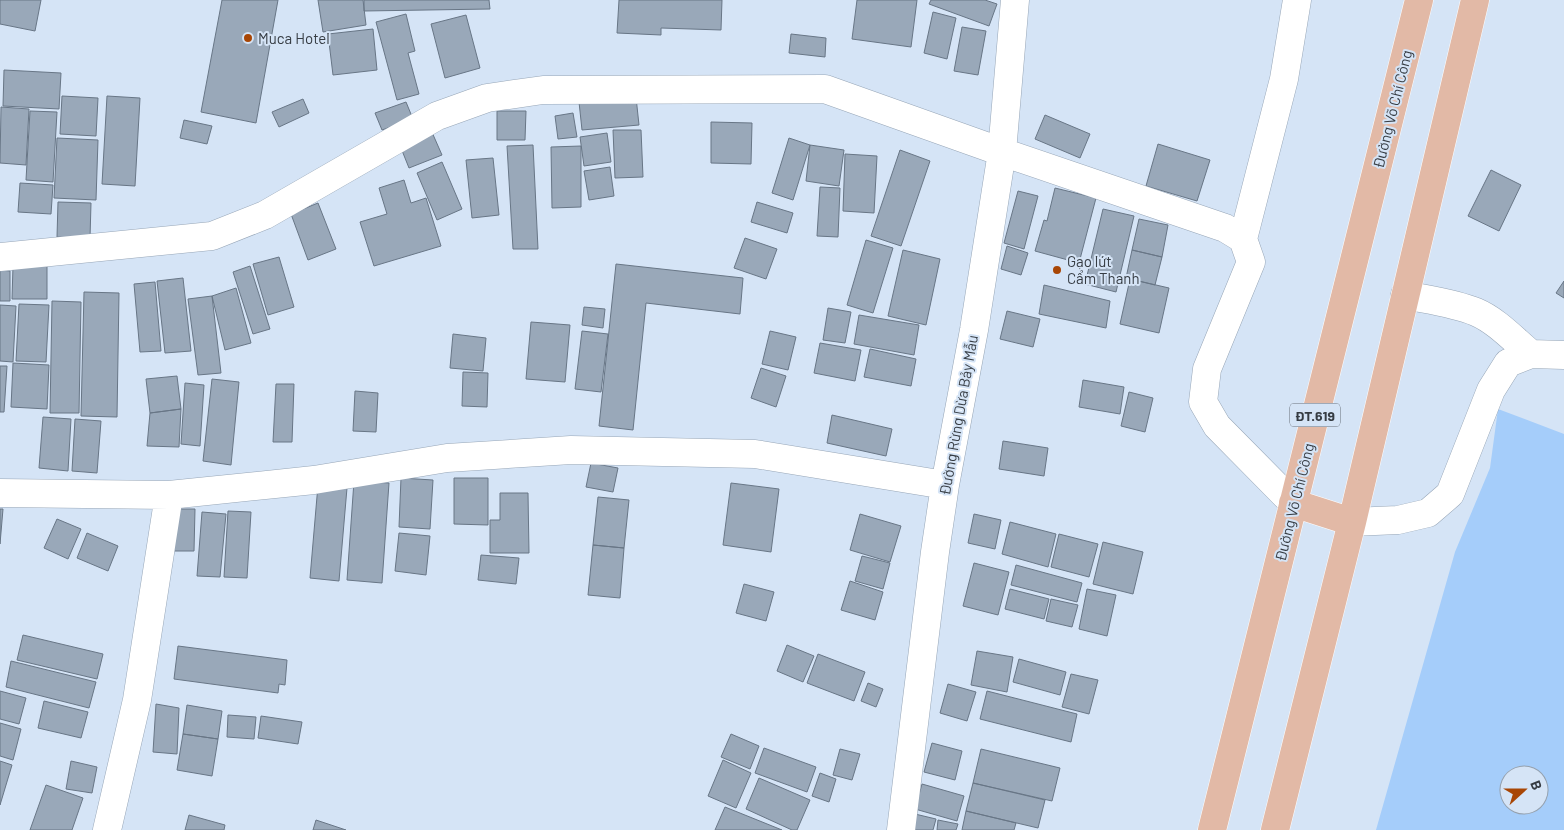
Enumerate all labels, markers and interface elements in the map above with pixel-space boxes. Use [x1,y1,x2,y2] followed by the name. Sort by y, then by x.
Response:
[258,29,330,47] place label: Muca Hotel
[242,32,254,44] marker: Muca Hotel
[1369,48,1415,170] street label: Đường Võ Chí Công
[1067,252,1140,287] place label: Gạo lứt Cẩm Thanh
[1051,264,1063,276] marker: Gạo lứt Cẩm Thanh
[935,333,981,497] street label: Đường Rừng Dừa Bảy Mẫu
[1290,404,1340,426] road number: ĐT.619
[1271,441,1317,563] street label: Đường Võ Chí Công
[1499,765,1549,815] north arrow
[1527,778,1546,792] text: B

